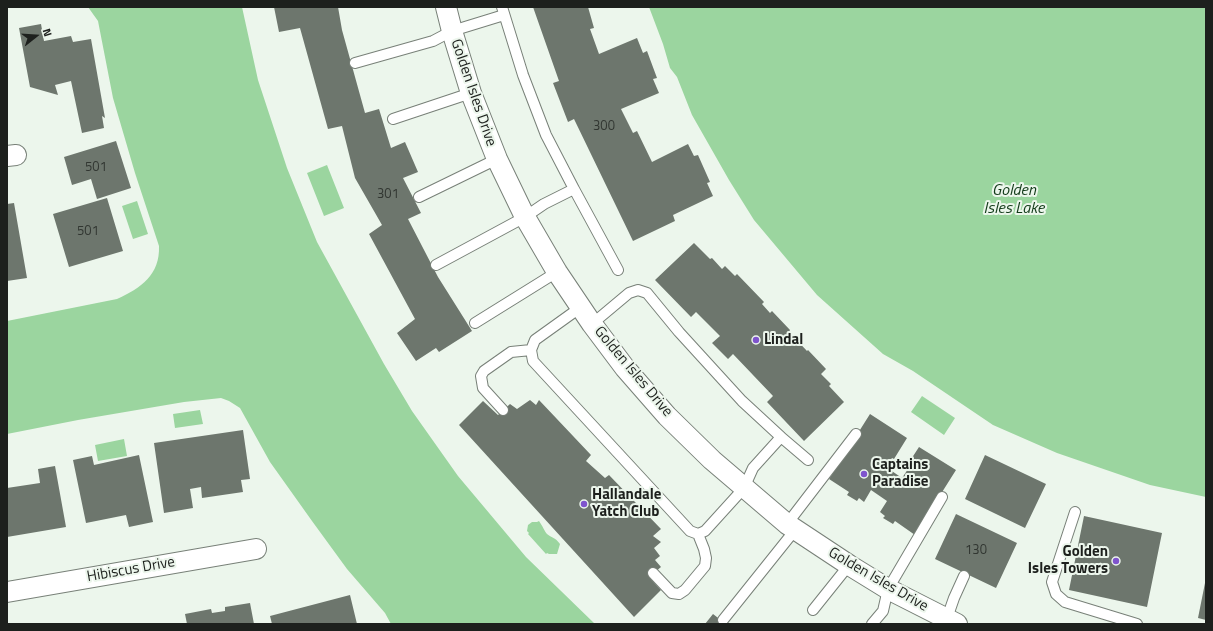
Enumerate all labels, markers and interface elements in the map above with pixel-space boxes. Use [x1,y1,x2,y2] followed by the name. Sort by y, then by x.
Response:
[16,16,56,56] north arrow
[39,27,56,38] text: N
[446,37,500,149] street label: Golden Isles Drive
[593,119,615,135] house number: 300
[85,160,107,176] house number: 501
[984,181,1044,219] water label: Golden Isles Lake
[377,187,399,203] house number: 301
[77,224,99,240] house number: 501
[590,323,676,421] street label: Golden Isles Drive
[764,331,803,349] place label: Lindal
[751,335,761,345] marker: Lindal
[872,456,929,491] place label: Captains Paradise
[859,469,869,479] marker: Captains Paradise
[592,486,661,521] place label: Hallandale Yatch Club
[579,499,589,509] marker: Hallandale Yatch Club
[965,543,987,559] house number: 130
[1028,543,1108,578] place label: Golden Isles Towers
[825,544,931,616] street label: Golden Isles Drive
[86,553,176,587] street label: Hibiscus Drive
[1111,556,1121,566] marker: Golden Isles Towers

